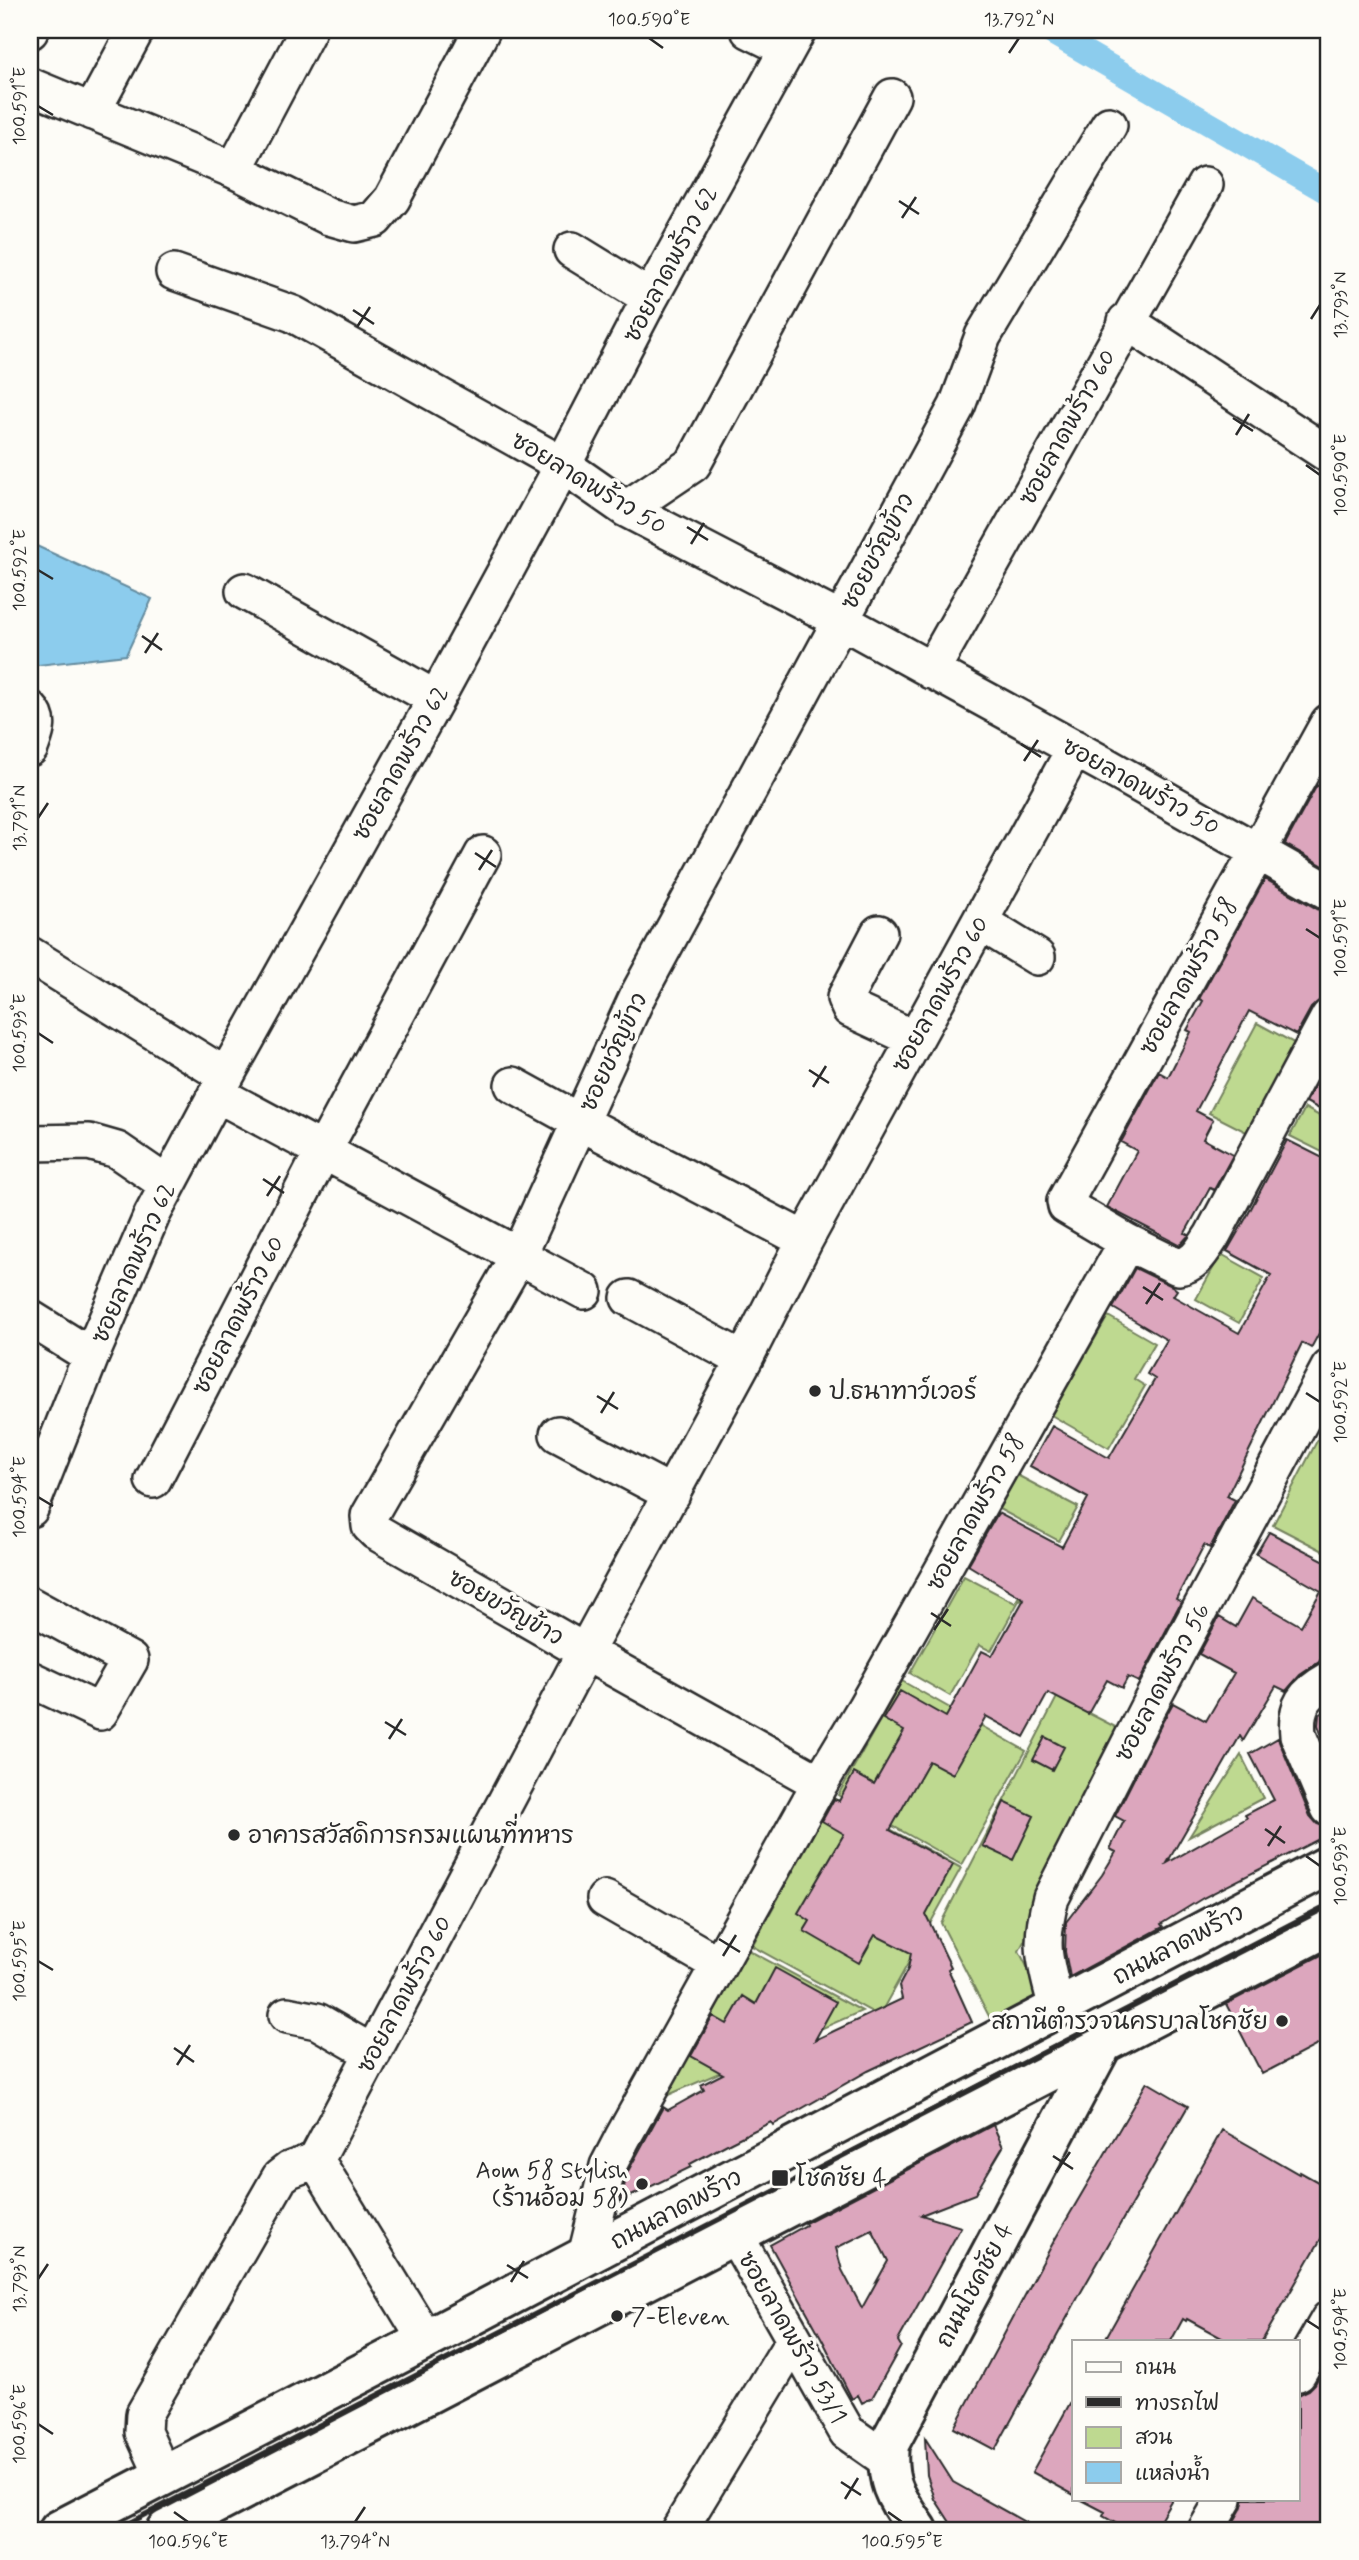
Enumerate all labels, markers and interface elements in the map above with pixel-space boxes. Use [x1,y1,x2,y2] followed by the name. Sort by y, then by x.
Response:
[608,8,690,32] text: 100.590°E
[984,8,1054,32] text: 13.792°N
[8,67,32,145] text: 100.591°E
[616,181,726,348] street label: ซอยลาดพร้าว 62
[1329,272,1353,338] text: 13.793°N
[1012,344,1124,511] street label: ซอยลาดพร้าว 60
[505,425,672,543] street label: ซอยลาดพร้าว 50
[1329,434,1353,516] text: 100.590°E
[834,487,922,616] street label: ซอยขวัญข้าว
[8,529,32,611] text: 100.592°E
[345,680,457,847] street label: ซอยลาดพร้าว 62
[1056,730,1225,843] street label: ซอยลาดพร้าว 50
[8,785,32,851] text: 13.791°N
[1132,892,1245,1061] street label: ซอยลาดพร้าว 58
[1329,899,1353,977] text: 100.591°E
[885,911,997,1078] street label: ซอยลาดพร้าว 60
[572,988,655,1117] street label: ซอยขวัญข้าว
[8,994,32,1072] text: 100.593°E
[84,1178,184,1349] street label: ซอยลาดพร้าว 62
[185,1231,293,1400] street label: ซอยลาดพร้าว 60
[1329,1361,1353,1443] text: 100.592°E
[829,1375,977,1408] place label: ป.ธนาทาว์เวอร์
[807,1383,823,1399] marker: ป.ธนาทาว์เวอร์
[919,1428,1032,1597] street label: ซอยลาดพร้าว 58
[8,1456,32,1538] text: 100.594°E
[442,1562,569,1654] street label: ซอยขวัญข้าว
[1108,1598,1218,1767] street label: ซอยลาดพร้าว 56
[248,1813,574,1852] place label: อาคารสวัสดิการกรมแผนที่ทหาร
[226,1827,242,1843] marker: อาคารสวัสดิการกรมแผนที่ทหาร
[1329,1827,1353,1905] text: 100.593°E
[1107,1897,1250,1993] street label: ถนนลาดพร้าว
[350,1910,460,2079] street label: ซอยลาดพร้าว 60
[8,1920,32,2002] text: 100.595°E
[991,2005,1268,2038] place label: สถานีตำรวจนครบาลโชคชัย
[1274,2013,1290,2029] marker: สถานีตำรวจนครบาลโชคชัย
[475,2156,628,2215] place label: Aom 58 Stylish (ร้านอ้อม 58)
[605,2162,748,2258] street label: ถนนลาดพร้าว
[796,2162,887,2195] place label: โชคชัย 4
[770,2168,790,2188] marker: โชคชัย 4
[634,2176,650,2192] marker: Aom 58 Stylish (ร้านอ้อม 58)
[928,2217,1021,2353] street label: ถนนโชคชัย 4
[8,2246,32,2312] text: 13.793°N
[730,2246,854,2429] street label: ซอยลาดพร้าว 53/1
[1329,2288,1353,2370] text: 100.594°E
[631,2302,730,2333] place label: 7-Eleven
[609,2308,625,2324] marker: 7-Eleven
[1072,2340,1300,2500] legend
[1135,2354,1176,2382] text: ถนน
[8,2384,32,2464] text: 100.596°E
[1135,2390,1220,2418] text: ทางรถไฟ
[1135,2424,1172,2452] text: สวน
[1135,2454,1210,2488] text: แหล่งน้ำ
[148,2530,228,2554] text: 100.596°E
[320,2530,390,2554] text: 13.794°N
[861,2530,943,2554] text: 100.595°E

